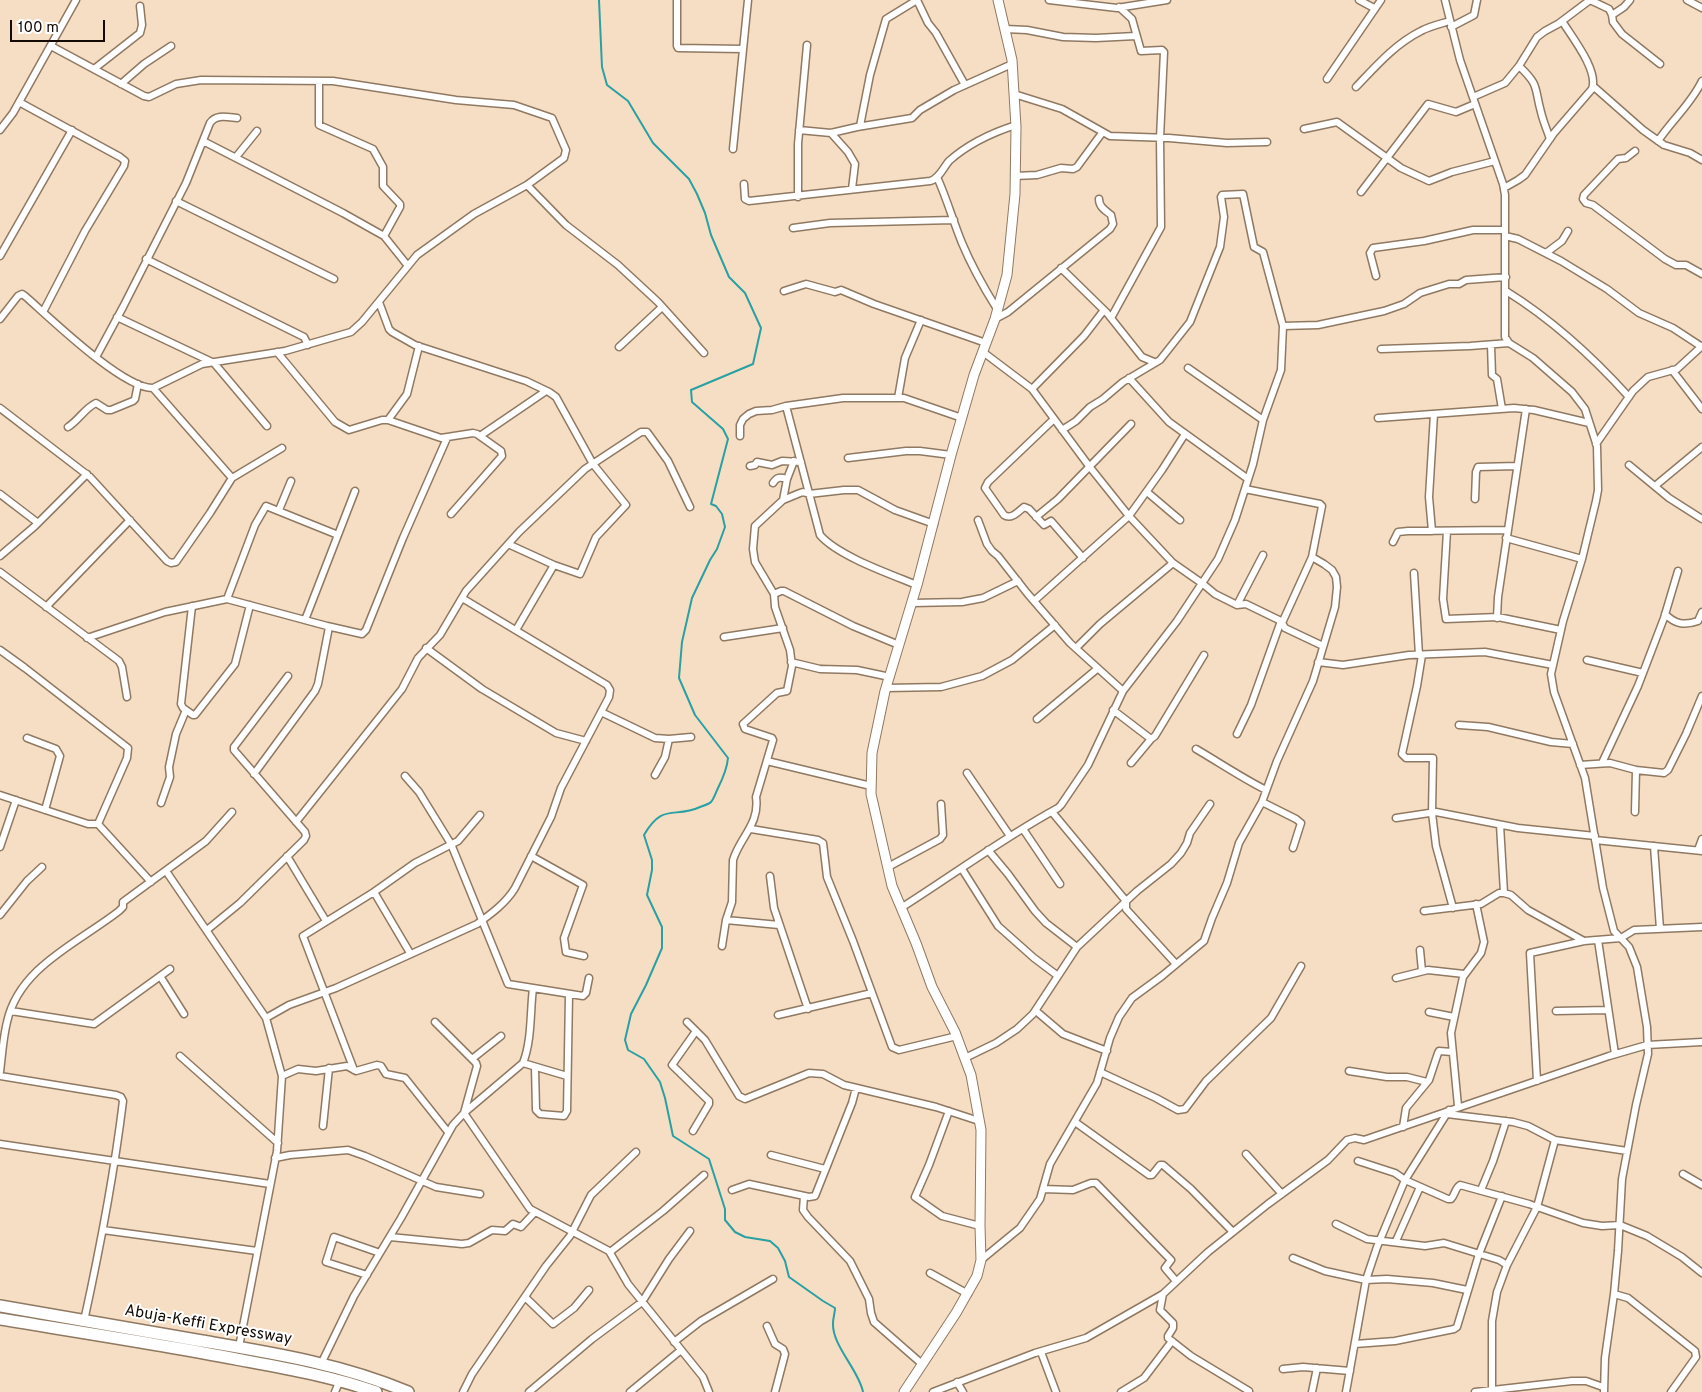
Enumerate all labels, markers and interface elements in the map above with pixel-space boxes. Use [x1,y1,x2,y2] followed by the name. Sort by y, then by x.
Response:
[12,10,108,42] scale bar
[18,19,59,38] text: 100 m
[123,1302,293,1350] street label: Abuja-Keffi Expressway

